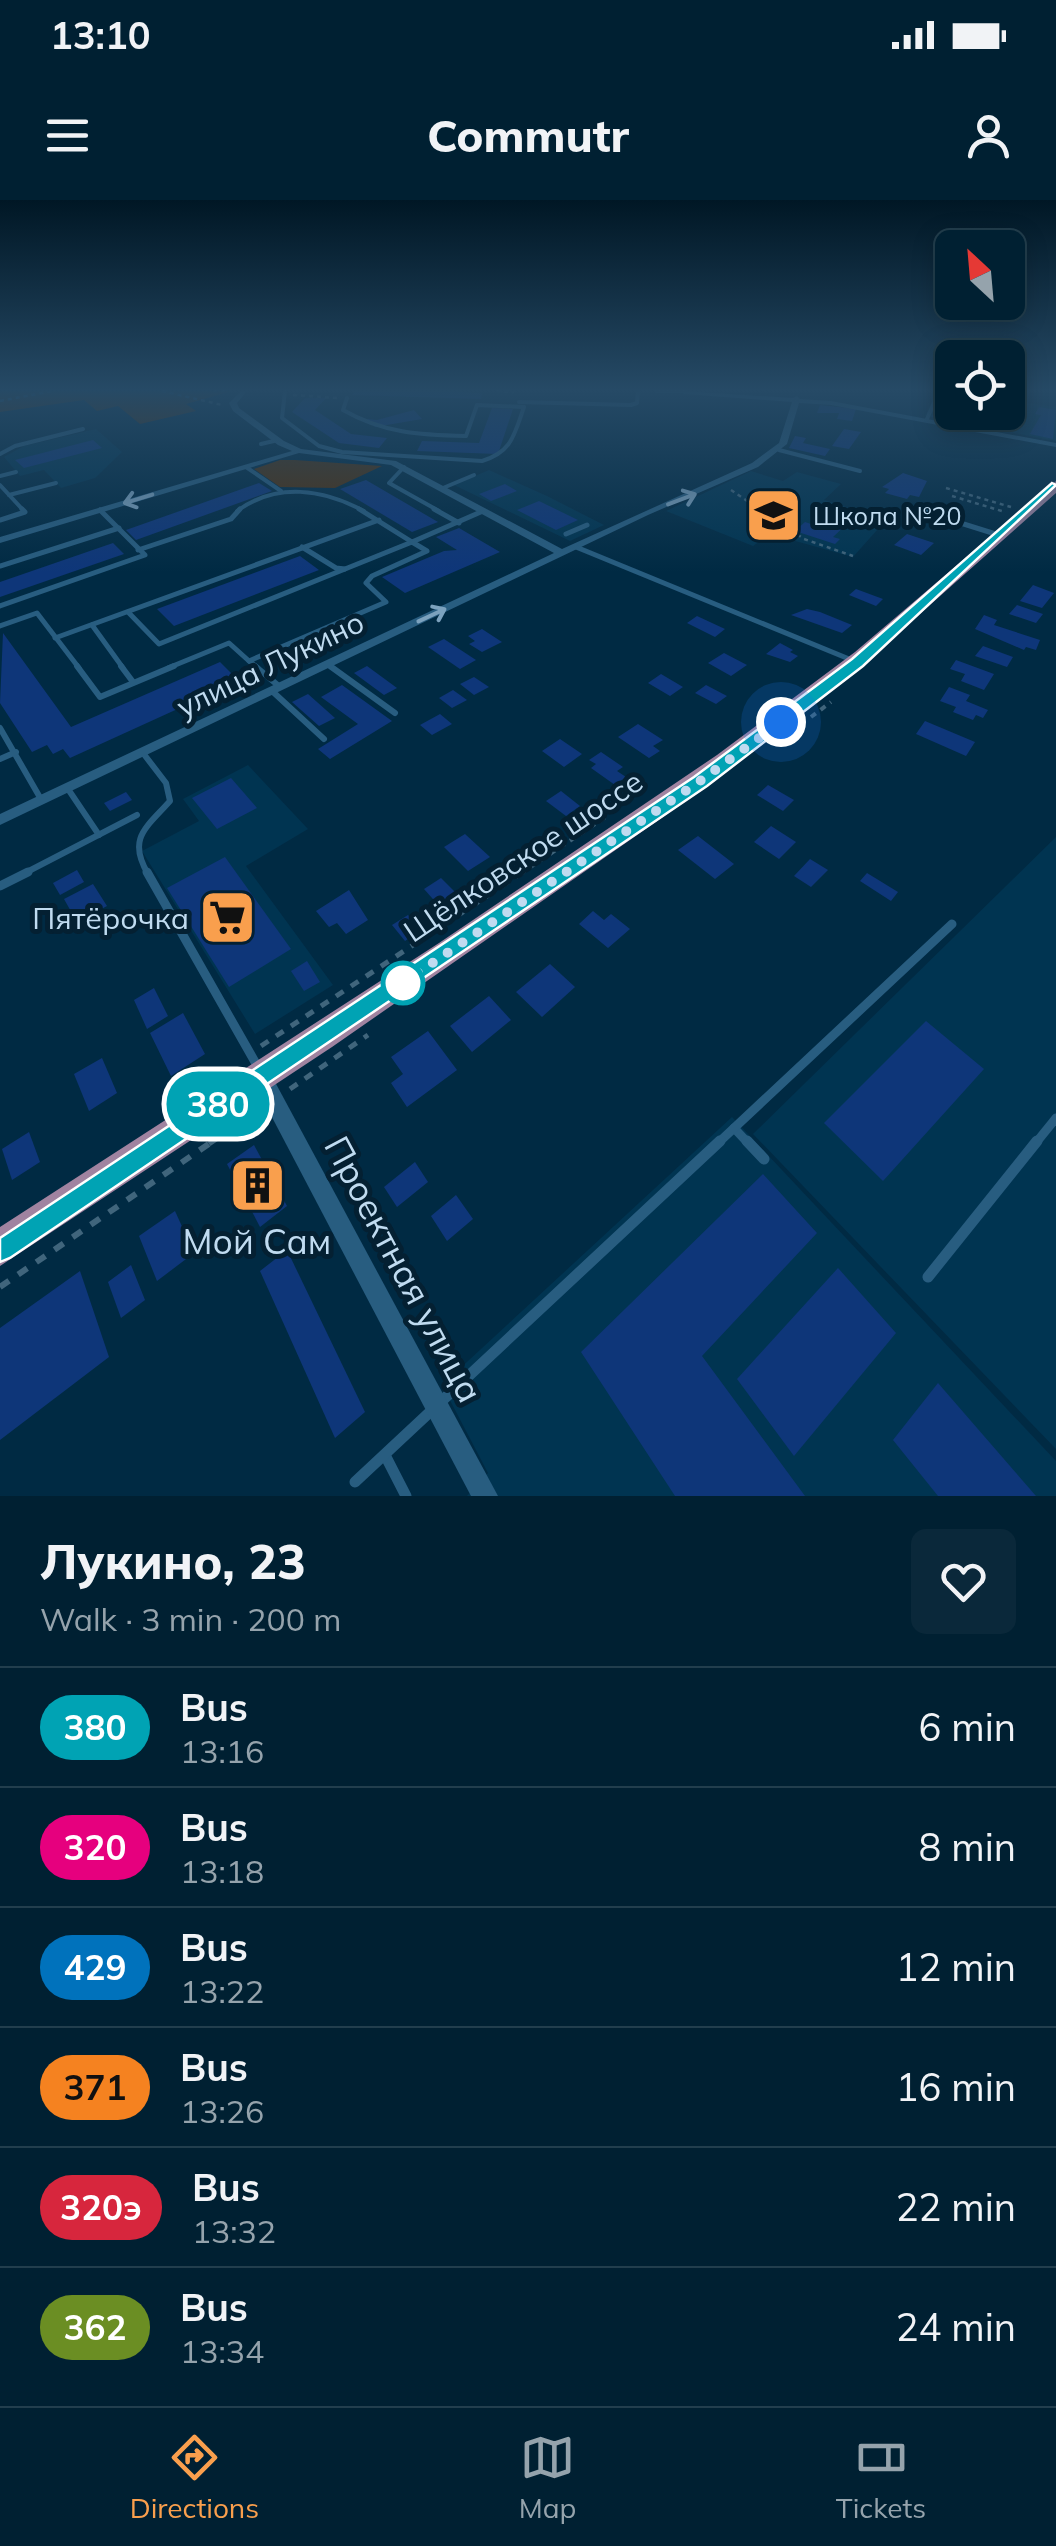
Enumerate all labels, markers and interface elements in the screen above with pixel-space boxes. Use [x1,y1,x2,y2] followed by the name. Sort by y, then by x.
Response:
[50,11,151,59] text: 13:10
[427,107,629,163] text: Commutr
[40,108,95,163] icon: menu
[961,108,1016,163] icon: person
[935,230,1025,320] north arrow
[935,230,1025,430] map controls
[935,340,1025,430] button: locate
[744,485,804,545] school or university icon: Школа №20
[665,489,696,507] one-way arrow
[123,491,155,509] one-way arrow
[813,500,961,531] place label: Школа №20
[170,602,370,726] street label: улица Лукино
[416,605,446,624] one-way arrow
[756,697,806,747] your location
[396,762,650,950] street label: Щёлковское шоссе
[198,888,258,948] supermarket icon: Пятёрочка
[32,899,189,937] place label: Пятёрочка
[382,962,424,1004] unlabelled marker
[160,1072,276,1136] line badge: 380
[186,1082,250,1126] text: 380
[315,1128,493,1410] street label: Проектная улица
[227,1155,287,1215] building icon: Мой Сам
[183,1219,331,1263] place label: Мой Сам
[911,1529,1016,1634] button: heart
[40,1531,306,1591] text: Лукино, 23
[40,1599,341,1639] text: Walk · 3 min · 200 m
[180,1683,248,1731] text: Bus
[919,1703,1016,1751] text: 6 min
[63,1705,127,1749] text: 380
[180,1731,264,1771] text: 13:16
[180,1803,248,1851] text: Bus
[919,1823,1016,1871] text: 8 min
[63,1825,127,1869] text: 320
[180,1851,264,1891] text: 13:18
[180,1923,248,1971] text: Bus
[896,1943,1016,1991] text: 12 min
[63,1945,127,1989] text: 429
[180,1971,264,2011] text: 13:22
[180,2043,248,2091] text: Bus
[896,2063,1016,2111] text: 16 min
[63,2065,127,2109] text: 371
[180,2091,264,2131] text: 13:26
[192,2163,260,2211] text: Bus
[896,2183,1016,2231] text: 22 min
[60,2185,142,2229] text: 320э
[192,2211,276,2251] text: 13:32
[180,2283,248,2331] text: Bus
[896,2303,1016,2351] text: 24 min
[63,2305,127,2349] text: 362
[180,2331,264,2371] text: 13:34
[130,2430,259,2525] tab: Directions
[519,2430,576,2525] tab: Map
[836,2430,926,2525] tab: Tickets

